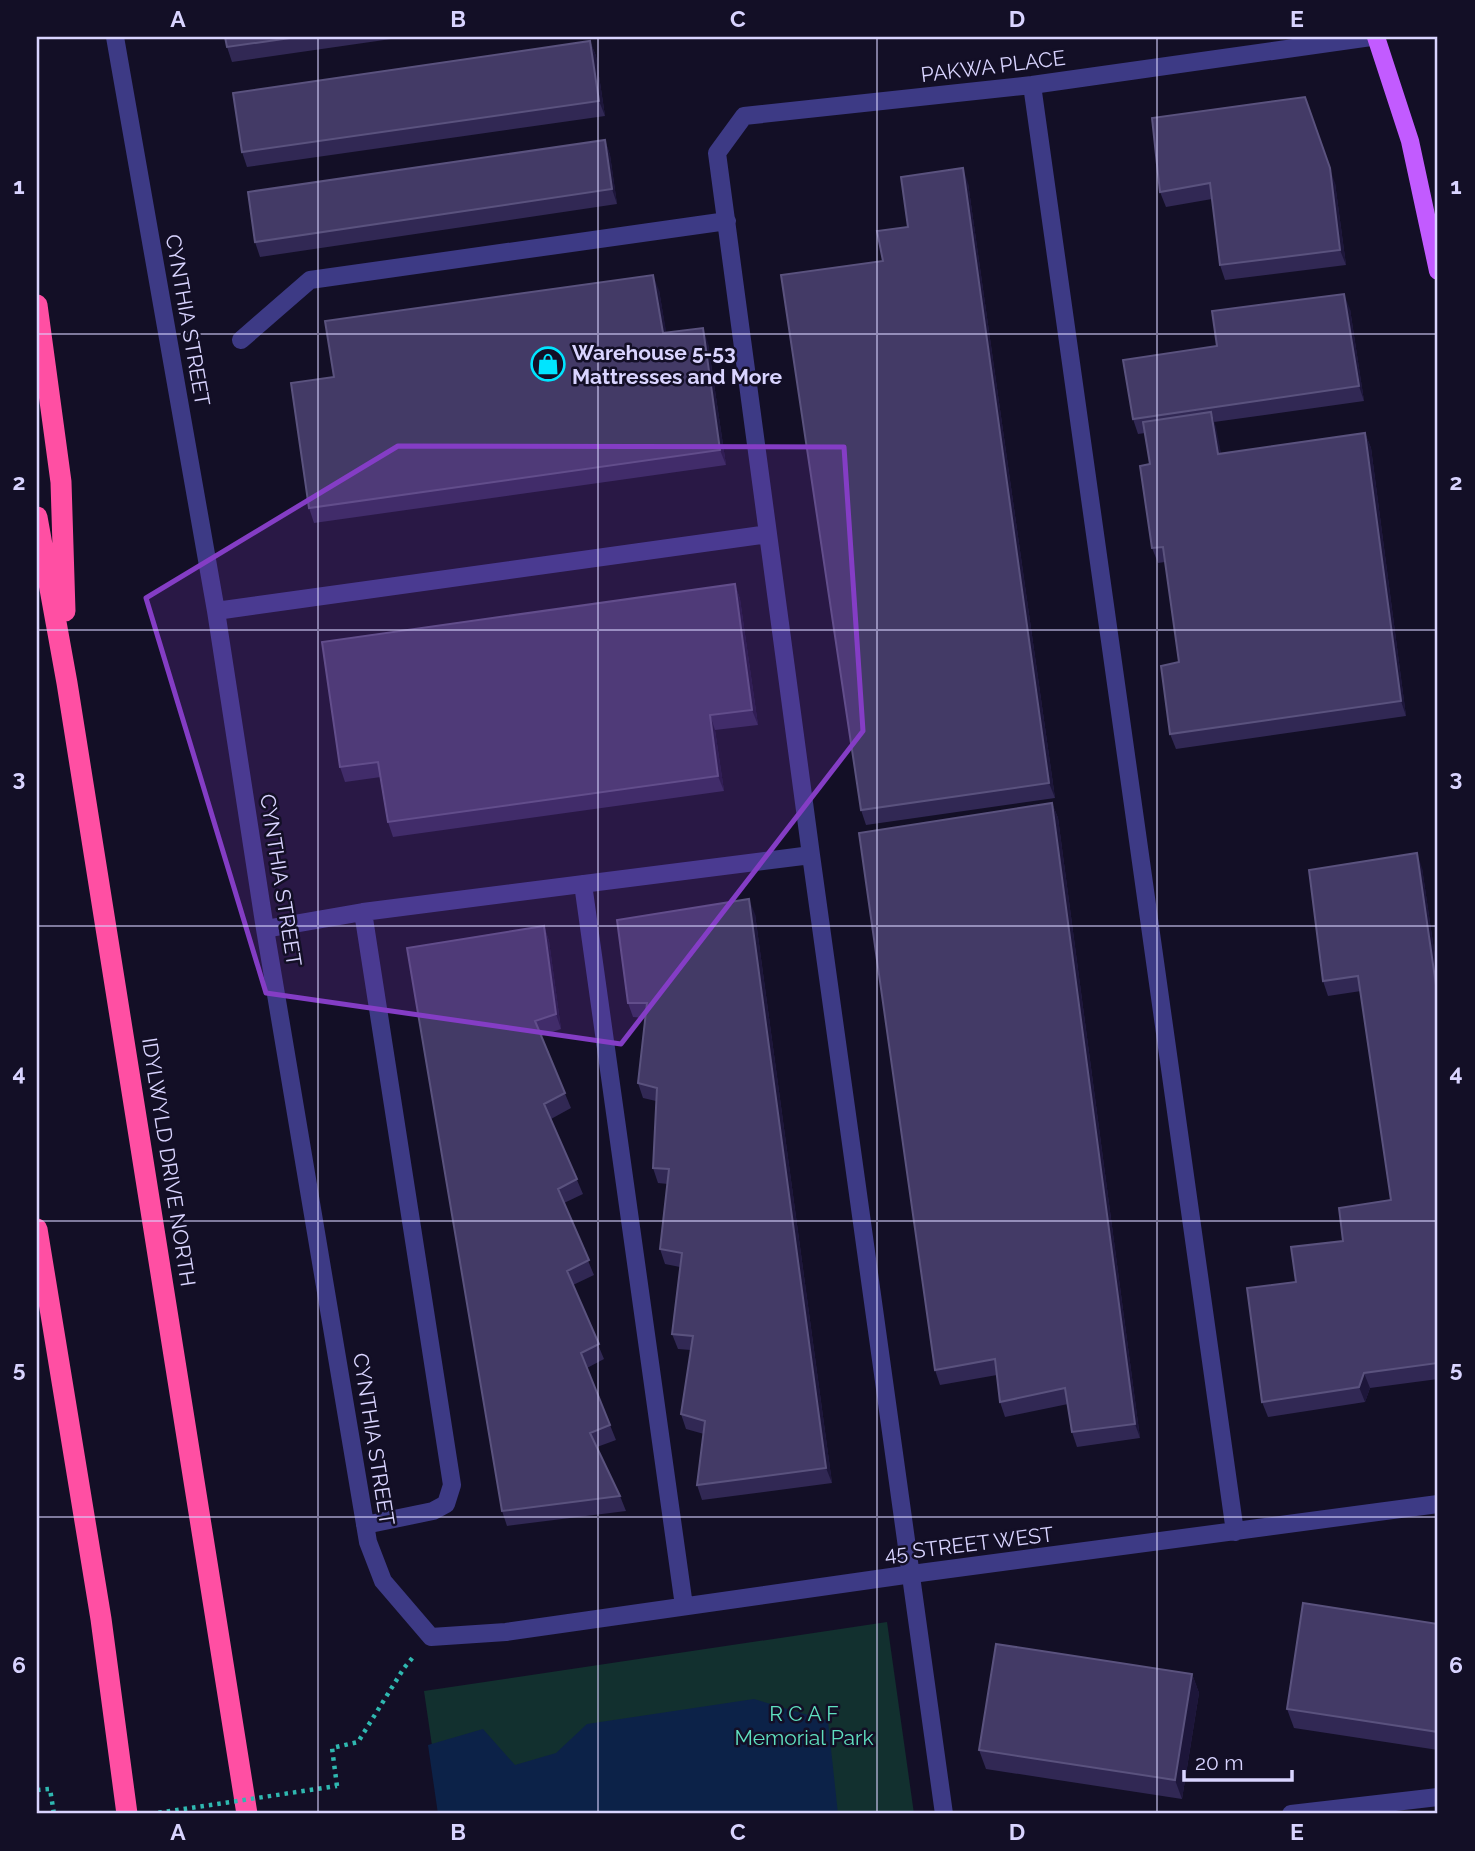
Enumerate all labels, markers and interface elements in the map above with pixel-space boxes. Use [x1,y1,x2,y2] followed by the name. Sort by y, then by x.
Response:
[170,5,186,32] text: A
[450,5,466,32] text: B
[730,5,746,32] text: C
[1009,5,1025,32] text: D
[1290,5,1304,32] text: E
[919,45,1067,87] street label: PAKWA PLACE
[13,172,25,199] text: 1
[1450,172,1462,199] text: 1
[161,232,215,408] street label: CYNTHIA STREET
[572,340,782,389] place label: Warehouse 5-53 Mattresses and More
[529,345,567,383] shop icon: Warehouse 5-53 Mattresses and More
[13,468,25,495] text: 2
[1450,468,1462,495] text: 2
[13,764,25,791] text: 3
[1450,764,1462,791] text: 3
[255,792,307,968] street label: CYNTHIA STREET
[137,1036,201,1288] street label: IDYLWYLD DRIVE NORTH
[12,1059,26,1086] text: 4
[1449,1059,1463,1086] text: 4
[348,1351,400,1527] street label: CYNTHIA STREET
[13,1355,26,1382] text: 5
[1450,1355,1463,1382] text: 5
[883,1521,1055,1567] street label: 45 STREET WEST
[12,1651,26,1678] text: 6
[1449,1651,1463,1678] text: 6
[734,1701,874,1750] park label: R C A F Memorial Park
[1184,1739,1293,1783] scale bar
[1195,1750,1243,1775] text: 20 m
[170,1818,186,1845] text: A
[450,1818,466,1845] text: B
[730,1818,746,1845] text: C
[1009,1818,1025,1845] text: D
[1290,1818,1304,1845] text: E

